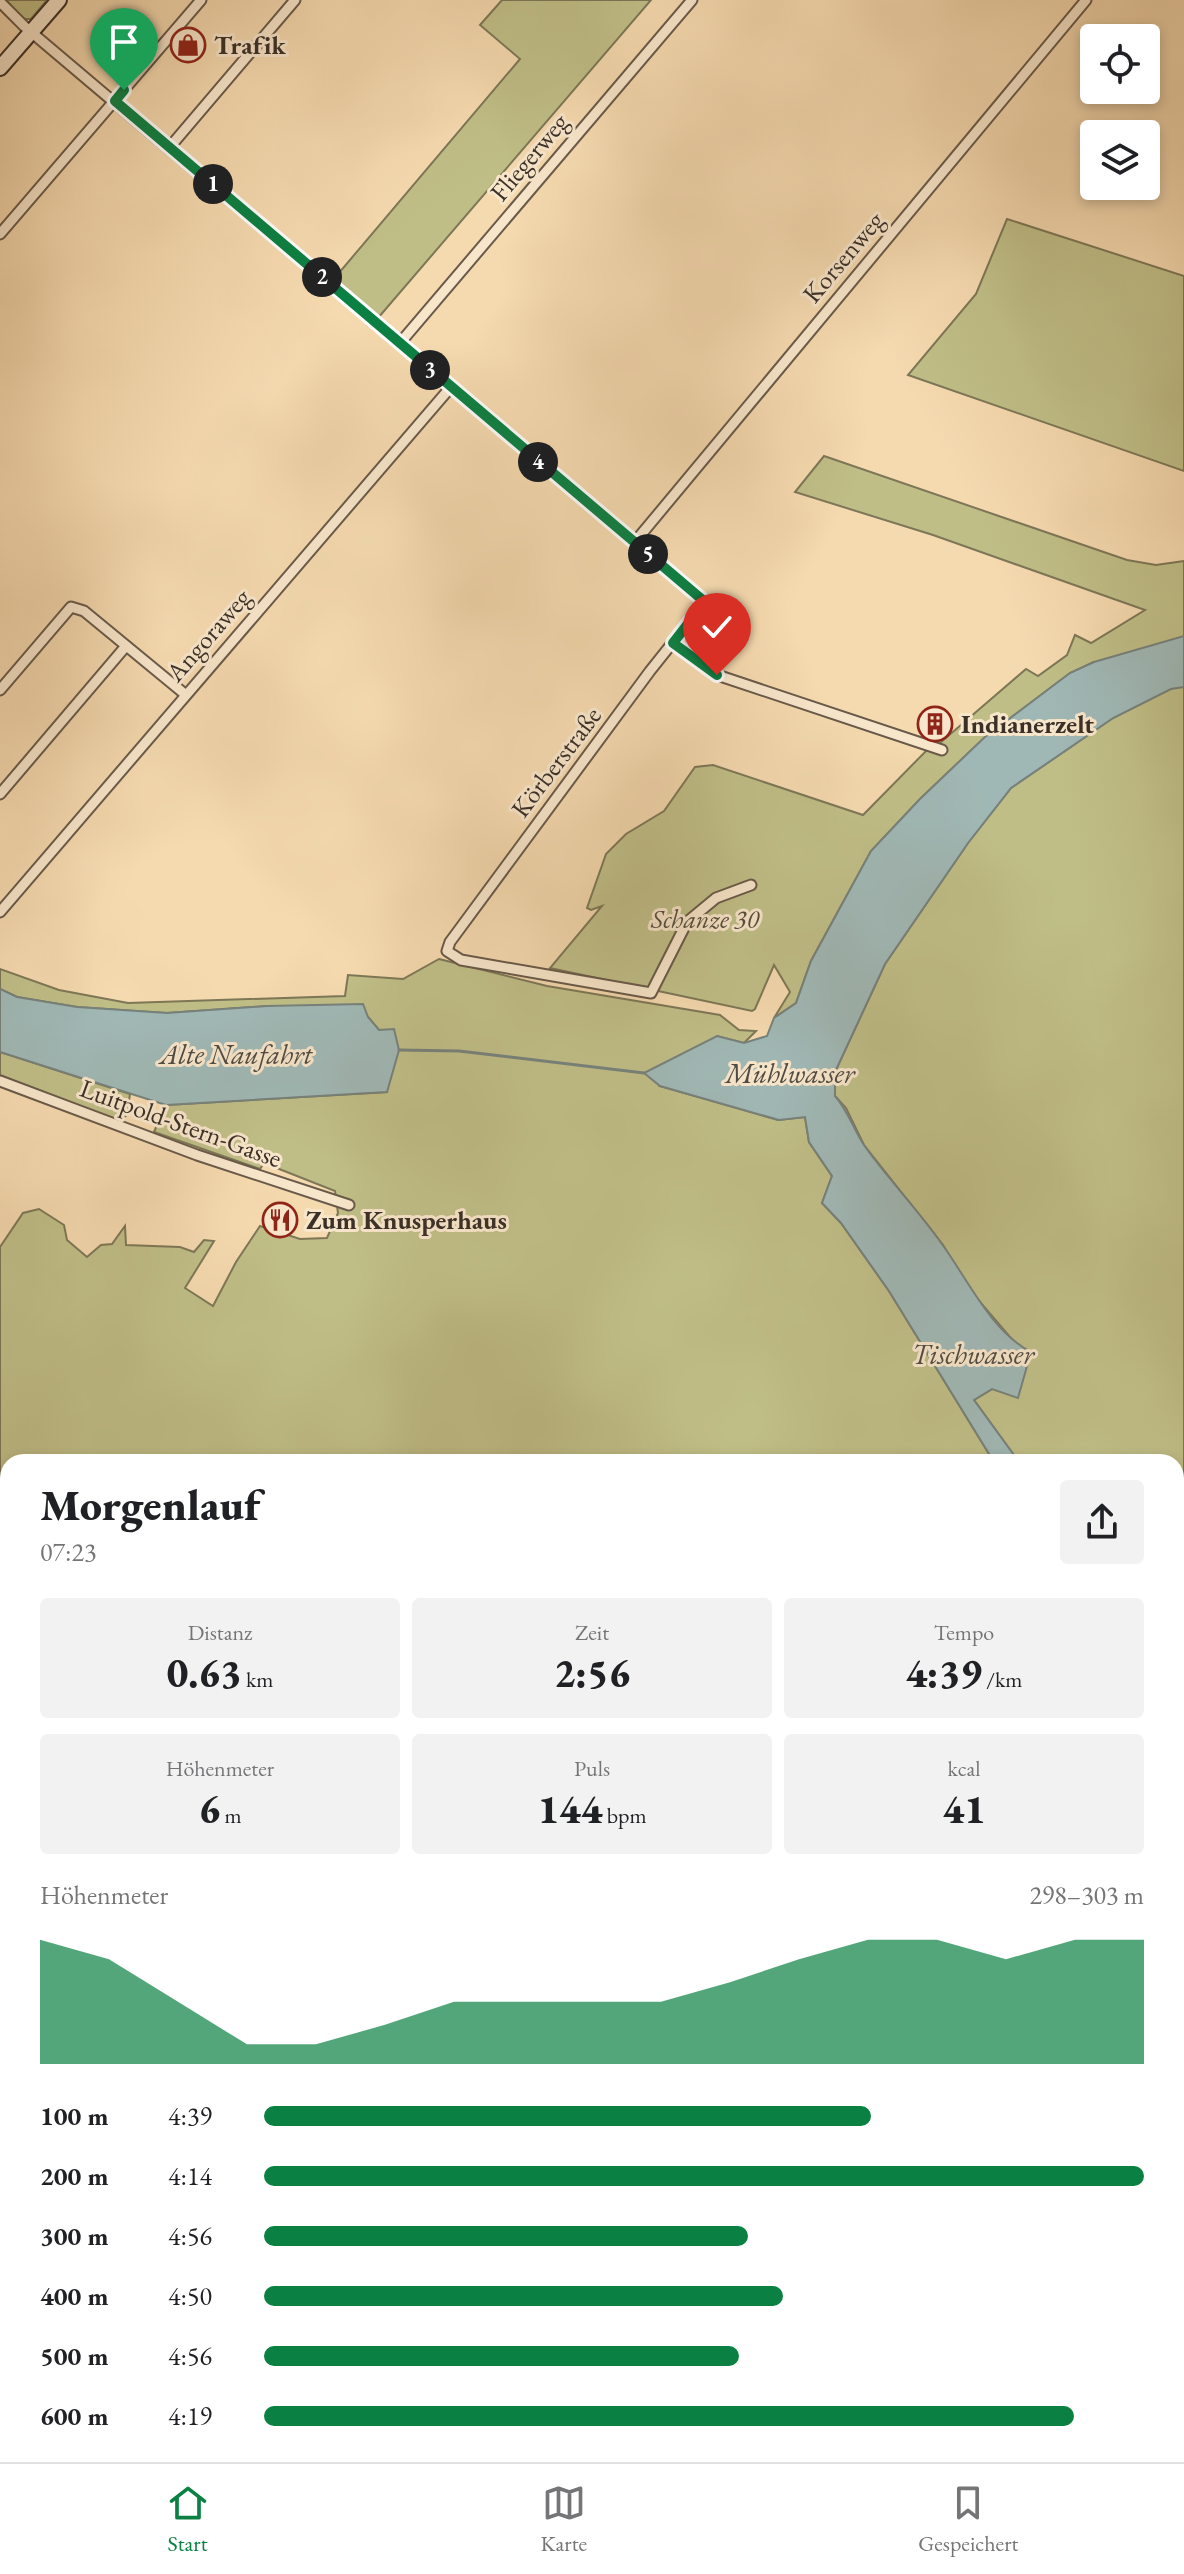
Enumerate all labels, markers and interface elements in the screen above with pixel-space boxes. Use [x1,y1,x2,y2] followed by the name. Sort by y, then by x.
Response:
[90,8,158,90] pin
[102,20,146,64] icon: arrive
[1080,24,1160,200] map controls
[1080,24,1160,104] button: locate
[169,26,207,64] shop icon: Trafik
[214,28,287,62] place label: Trafik
[482,105,576,208] street label: Fliegerweg
[1080,120,1160,200] button: layers
[193,164,233,204] pin: 1
[207,169,219,198] text: 1
[795,204,892,310] street label: Korsenweg
[302,257,342,297] pin: 2
[316,262,328,291] text: 2
[410,350,450,390] pin: 3
[424,355,436,384] text: 3
[518,442,558,482] pin: 4
[532,447,544,476] text: 4
[628,534,668,574] pin: 5
[642,539,654,568] text: 5
[157,581,258,690] street label: Angoraweg
[683,593,751,675] pin
[695,605,739,649] icon: check
[503,700,609,824] street label: Körberstraße
[916,705,954,743] building icon: Indianerzelt
[961,707,1094,741] place label: Indianerzelt
[650,902,761,936] park label: Schanze 30
[158,1036,314,1072] water label: Alte Naufahrt
[723,1055,856,1091] water label: Mühlwasser
[76,1071,286,1175] street label: Luitpold-Stern-Gasse
[261,1201,299,1239] restaurant icon: Zum Knusperhaus
[306,1203,507,1237] place label: Zum Knusperhaus
[912,1336,1035,1372] water label: Tischwasser
[40,1476,260,1533] text: Morgenlauf
[1060,1480,1144,1564] button: share
[40,1535,96,1569] text: 07:23
[188,1618,252,1647] text: Distanz
[575,1618,609,1647] text: Zeit
[934,1618,994,1647] text: Tempo
[167,1647,242,1699] text: 0.63
[554,1647,630,1699] text: 2:56
[906,1647,982,1699] text: 4:39
[242,1665,273,1694] text: km
[982,1665,1023,1694] text: /km
[166,1754,274,1783] text: Höhenmeter
[574,1754,610,1783] text: Puls
[947,1754,981,1783] text: kcal
[198,1783,220,1835] text: 6
[537,1783,602,1835] text: 144
[942,1783,986,1835] text: 41
[220,1801,242,1830] text: m
[602,1801,647,1830] text: bpm
[40,1878,168,1912] text: Höhenmeter
[1029,1878,1144,1912] text: 298–303 m
[40,2099,108,2133] text: 100 m
[168,2099,212,2133] text: 4:39
[40,2159,108,2193] text: 200 m
[168,2159,212,2193] text: 4:14
[40,2219,108,2253] text: 300 m
[168,2219,212,2253] text: 4:56
[40,2279,108,2313] text: 400 m
[168,2279,212,2313] text: 4:50
[40,2339,108,2373] text: 500 m
[168,2339,212,2373] text: 4:56
[40,2399,108,2433] text: 600 m
[168,2399,212,2433] text: 4:19
[166,2481,210,2558] tab: Start
[541,2481,587,2558] tab: Karte
[918,2481,1018,2558] tab: Gespeichert

